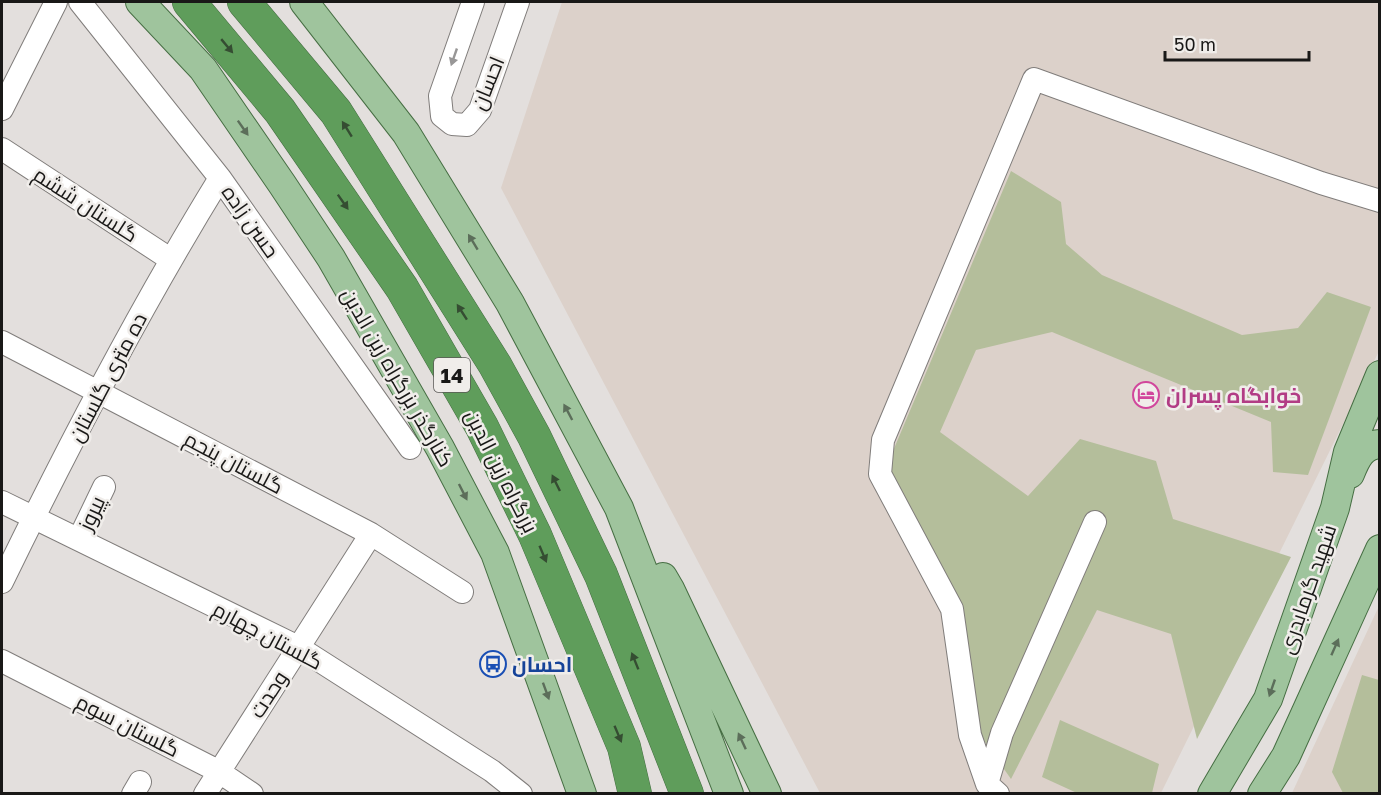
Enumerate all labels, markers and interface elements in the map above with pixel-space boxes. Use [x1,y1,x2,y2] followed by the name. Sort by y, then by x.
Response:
[1165,24,1309,62] scale bar
[1174,33,1216,55] text: 50 m
[220,39,232,54] one-way arrow
[448,48,458,66] one-way arrow
[465,52,510,114] street label: احسان
[237,120,248,136] one-way arrow
[342,121,353,137] one-way arrow
[28,161,143,249] street label: گلستان ششم
[216,180,285,263] street label: حسن زاده
[337,194,349,210] one-way arrow
[468,233,478,250] one-way arrow
[335,283,460,472] street label: کنارگذر بزرگراه زین الدین
[456,304,467,321] one-way arrow
[62,308,153,447] street label: ده متری گلستان
[434,358,470,392] road number: 14
[1131,380,1161,410] hotel icon: خوابگاه پسران
[1166,382,1301,411] place label: خوابگاه پسران
[563,404,573,421] one-way arrow
[459,405,544,538] street label: بزرگراه زین الدین
[179,425,288,501] street label: گلستان پنجم
[552,474,561,491] one-way arrow
[458,484,468,501] one-way arrow
[71,491,112,536] street label: پیروز
[1273,521,1342,657] street label: شهید گرمابدری
[539,545,548,563] one-way arrow
[208,595,327,677] street label: گلستان چهارم
[1330,638,1340,656] one-way arrow
[478,649,508,679] bus stop icon: احسان
[512,651,572,677] place label: احسان
[630,652,639,670] one-way arrow
[243,666,293,722] street label: وحدت
[1267,679,1277,697] one-way arrow
[541,683,551,701] one-way arrow
[71,688,184,764] street label: گلستان سوم
[614,725,623,742] one-way arrow
[738,732,747,749] one-way arrow

